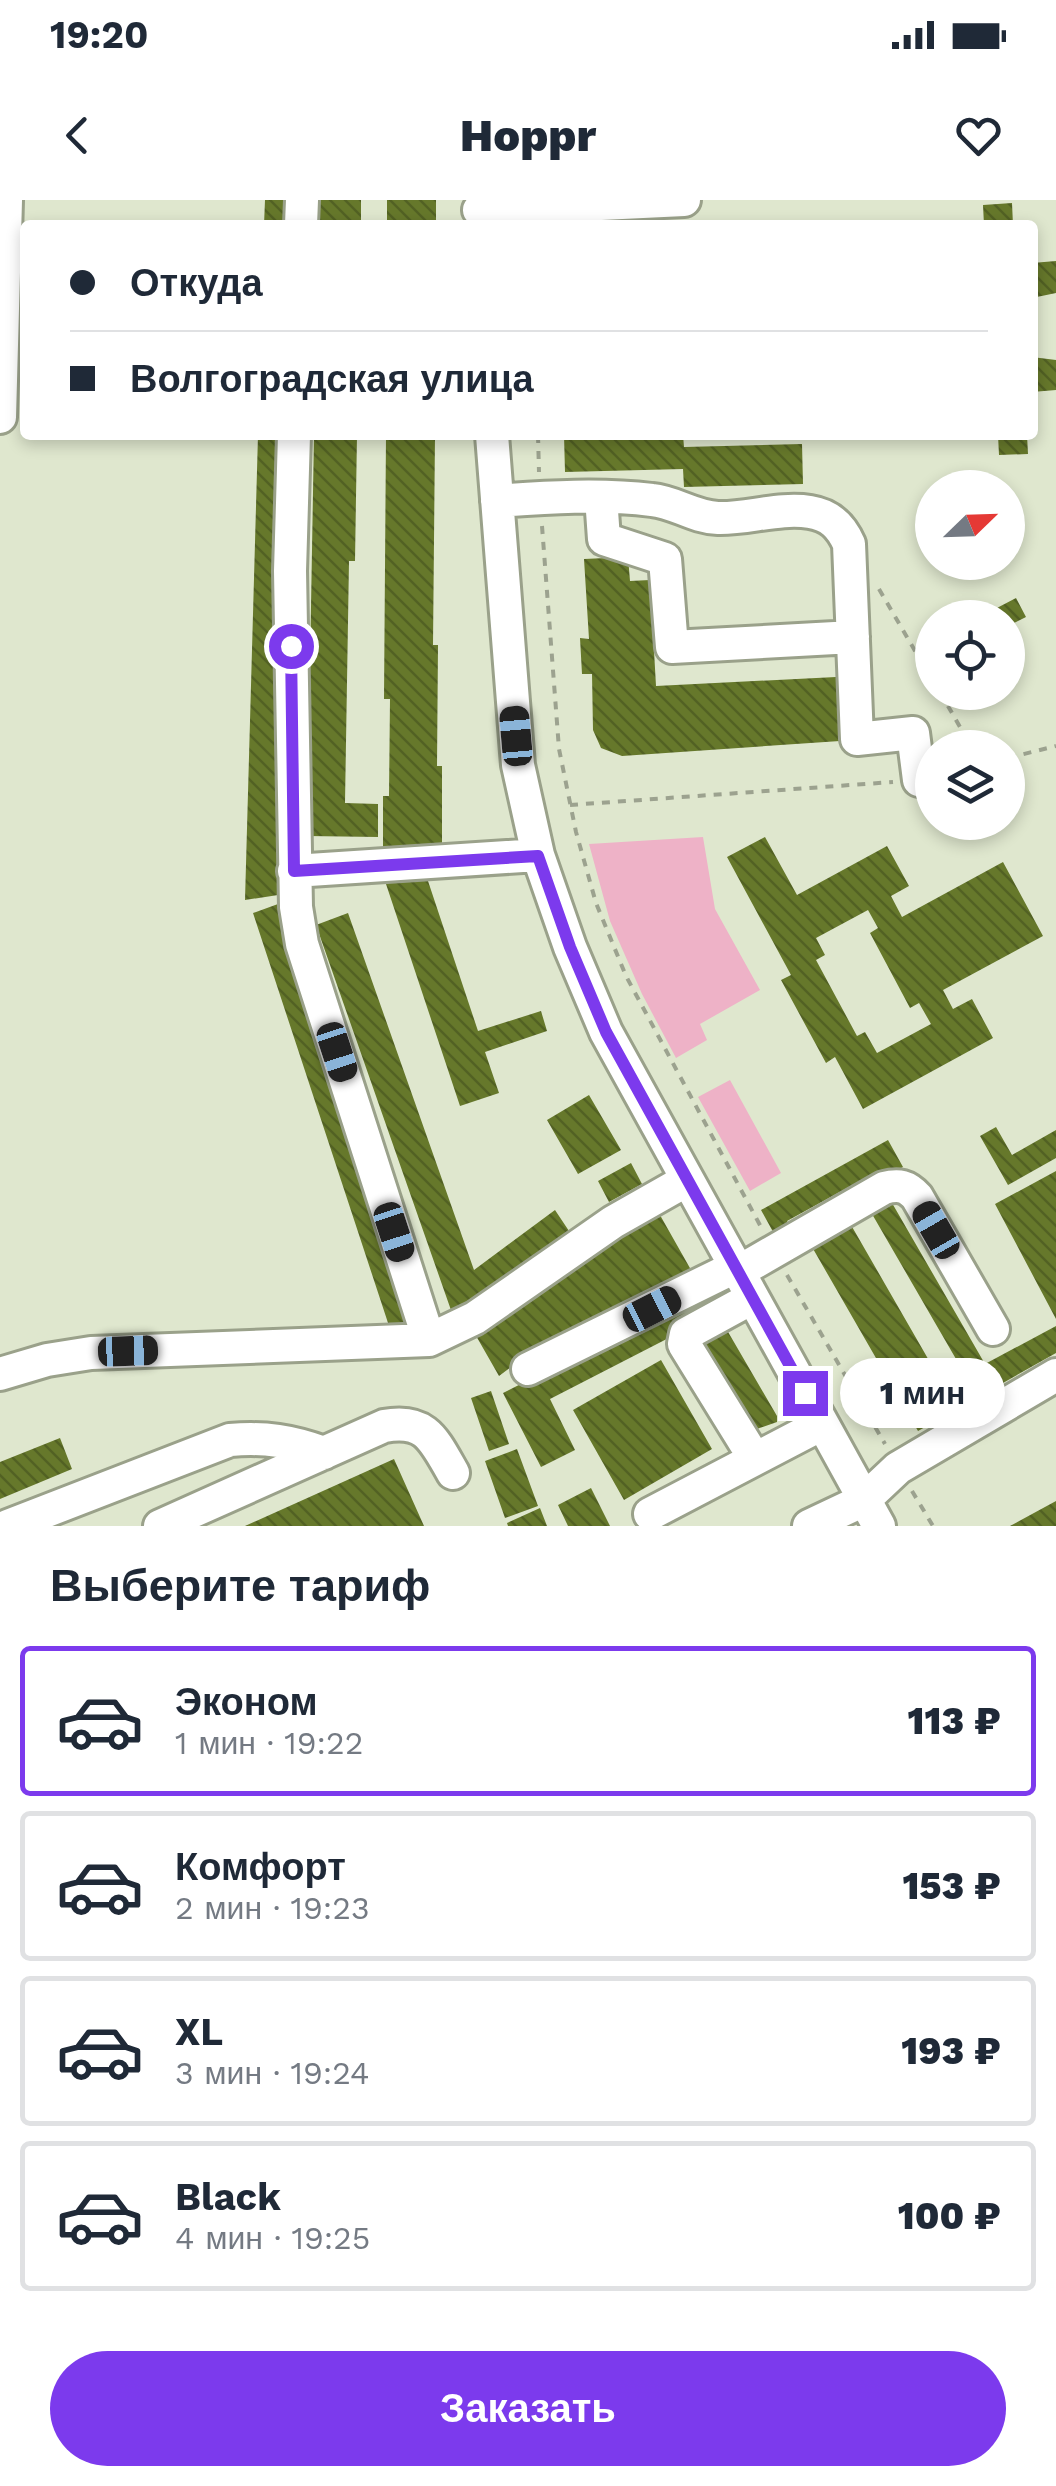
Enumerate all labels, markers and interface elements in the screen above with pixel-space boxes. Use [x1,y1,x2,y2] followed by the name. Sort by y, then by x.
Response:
[50,13,148,57] text: 19:20
[50,108,105,163] icon: back
[951,108,1006,163] icon: heart
[460,109,596,162] text: Hoppr
[130,261,263,305] text: Откуда
[130,357,534,401] text: Волгоградская улица
[915,470,1025,580] north arrow
[915,470,1025,840] map controls
[915,600,1025,710] button: locate
[269,624,314,669] route start
[498,705,534,767] car
[915,730,1025,840] button: layers
[313,1019,361,1085] car
[908,1197,964,1263] car
[370,1199,418,1265] car
[618,1282,686,1336] car
[97,1335,159,1367] car
[840,1358,1005,1428] callout: 1 мин
[783,1371,828,1416] route end
[880,1374,965,1412] text: 1 мин
[50,1559,430,1612] text: Выберите тариф
[55,1676,145,1766] icon: car
[175,1680,318,1724] text: Эконом
[908,1699,1001,1743] text: 113 ₽
[175,1724,363,1762] text: 1 мин · 19:22
[55,1841,145,1931] icon: car
[175,1845,346,1889] text: Комфорт
[902,1864,1001,1908] text: 153 ₽
[175,1889,370,1927] text: 2 мин · 19:23
[55,2006,145,2096] icon: car
[175,2010,223,2054] text: XL
[901,2029,1001,2073] text: 193 ₽
[175,2054,369,2092] text: 3 мин · 19:24
[55,2171,145,2261] icon: car
[175,2175,281,2219] text: Black
[898,2194,1001,2238] text: 100 ₽
[175,2219,370,2257] text: 4 мин · 19:25
[50,2351,1006,2466] button: Заказать

